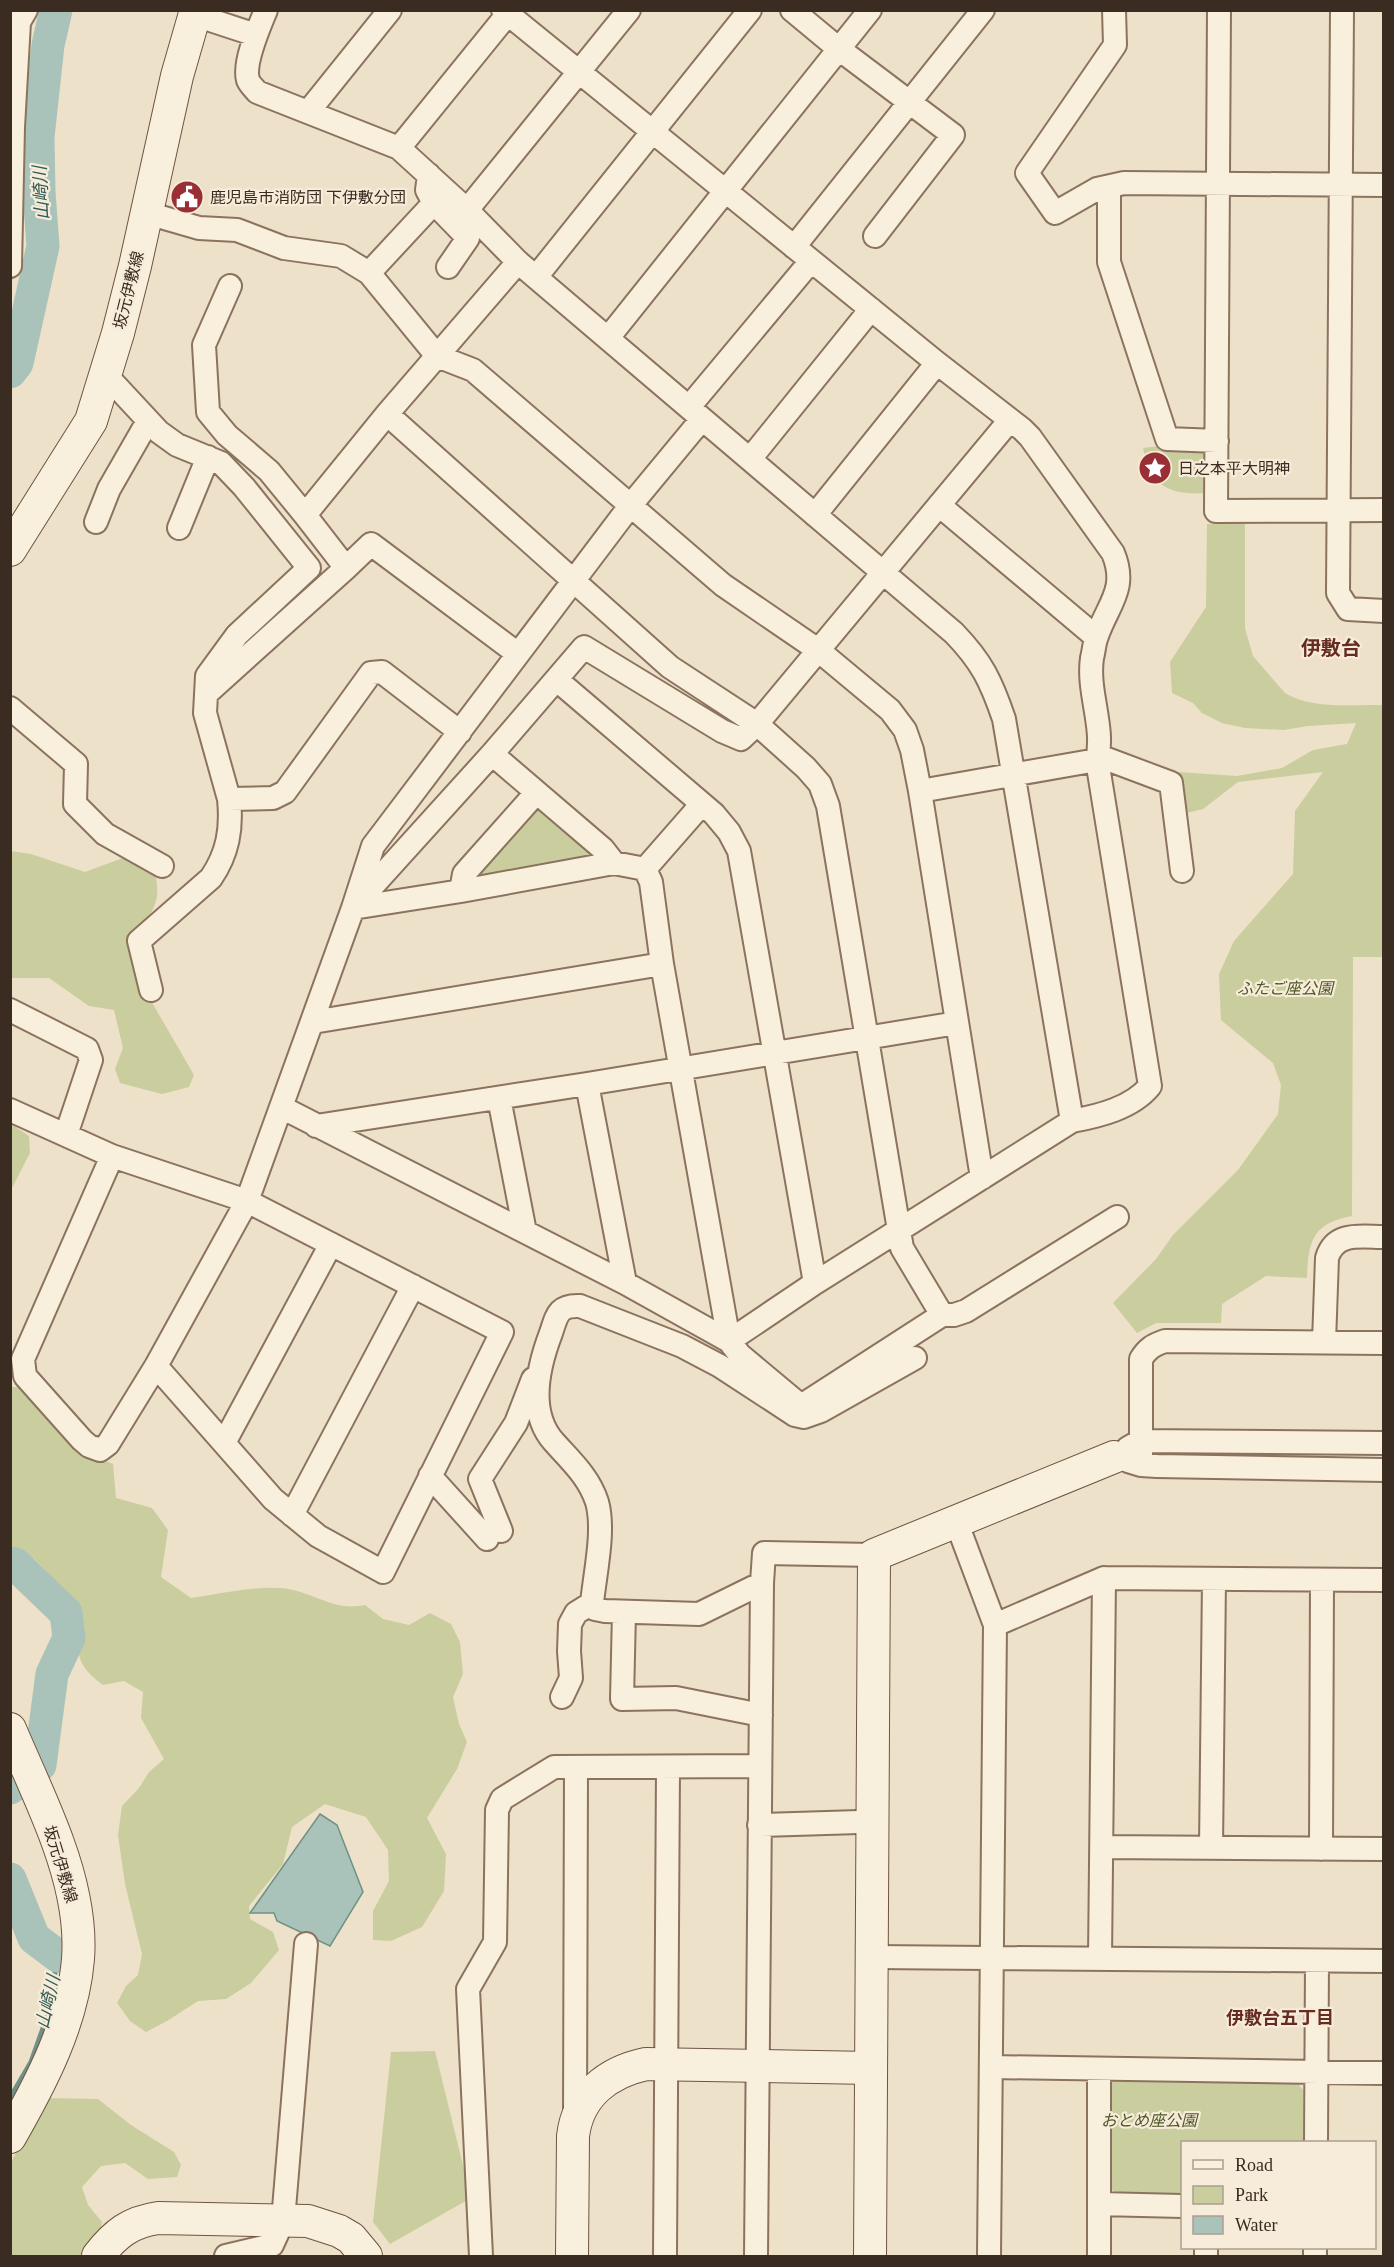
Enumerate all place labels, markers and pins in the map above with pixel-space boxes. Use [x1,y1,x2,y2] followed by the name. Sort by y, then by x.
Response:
[169,179,205,215] public building icon: 鹿児島市消防団 下伊敷分団
[210,189,406,206] place label: 鹿児島市消防団 下伊敷分団
[1137,450,1173,486] place icon: 日之本平大明神
[1178,460,1290,477] place label: 日之本平大明神

